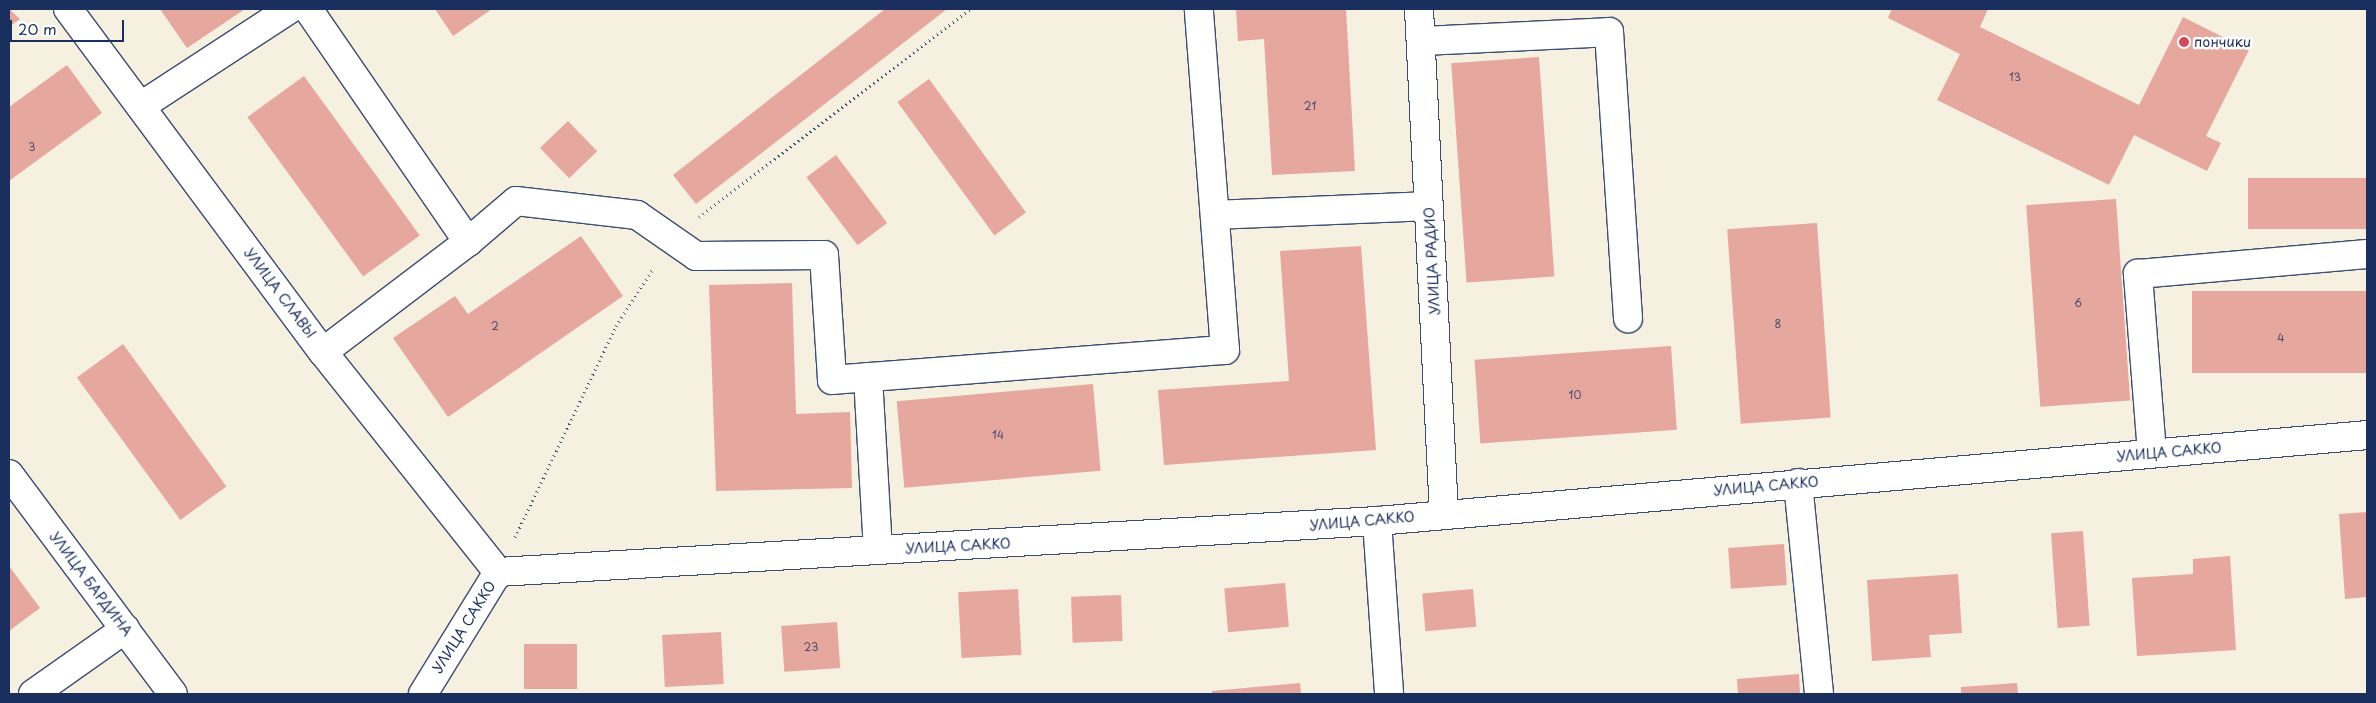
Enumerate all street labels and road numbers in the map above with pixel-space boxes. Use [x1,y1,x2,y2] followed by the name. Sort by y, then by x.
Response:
[1421,207,1443,315] street label: УЛИЦА РАДИО
[241,244,319,342] street label: УЛИЦА СЛАВЫ
[2115,439,2223,465] street label: УЛИЦА САККО
[1712,473,1820,499] street label: УЛИЦА САККО
[1308,508,1416,534] street label: УЛИЦА САККО
[46,528,136,640] street label: УЛИЦА БАРДИНА
[904,535,1012,557] street label: УЛИЦА САККО
[429,577,499,677] street label: УЛИЦА САККО

